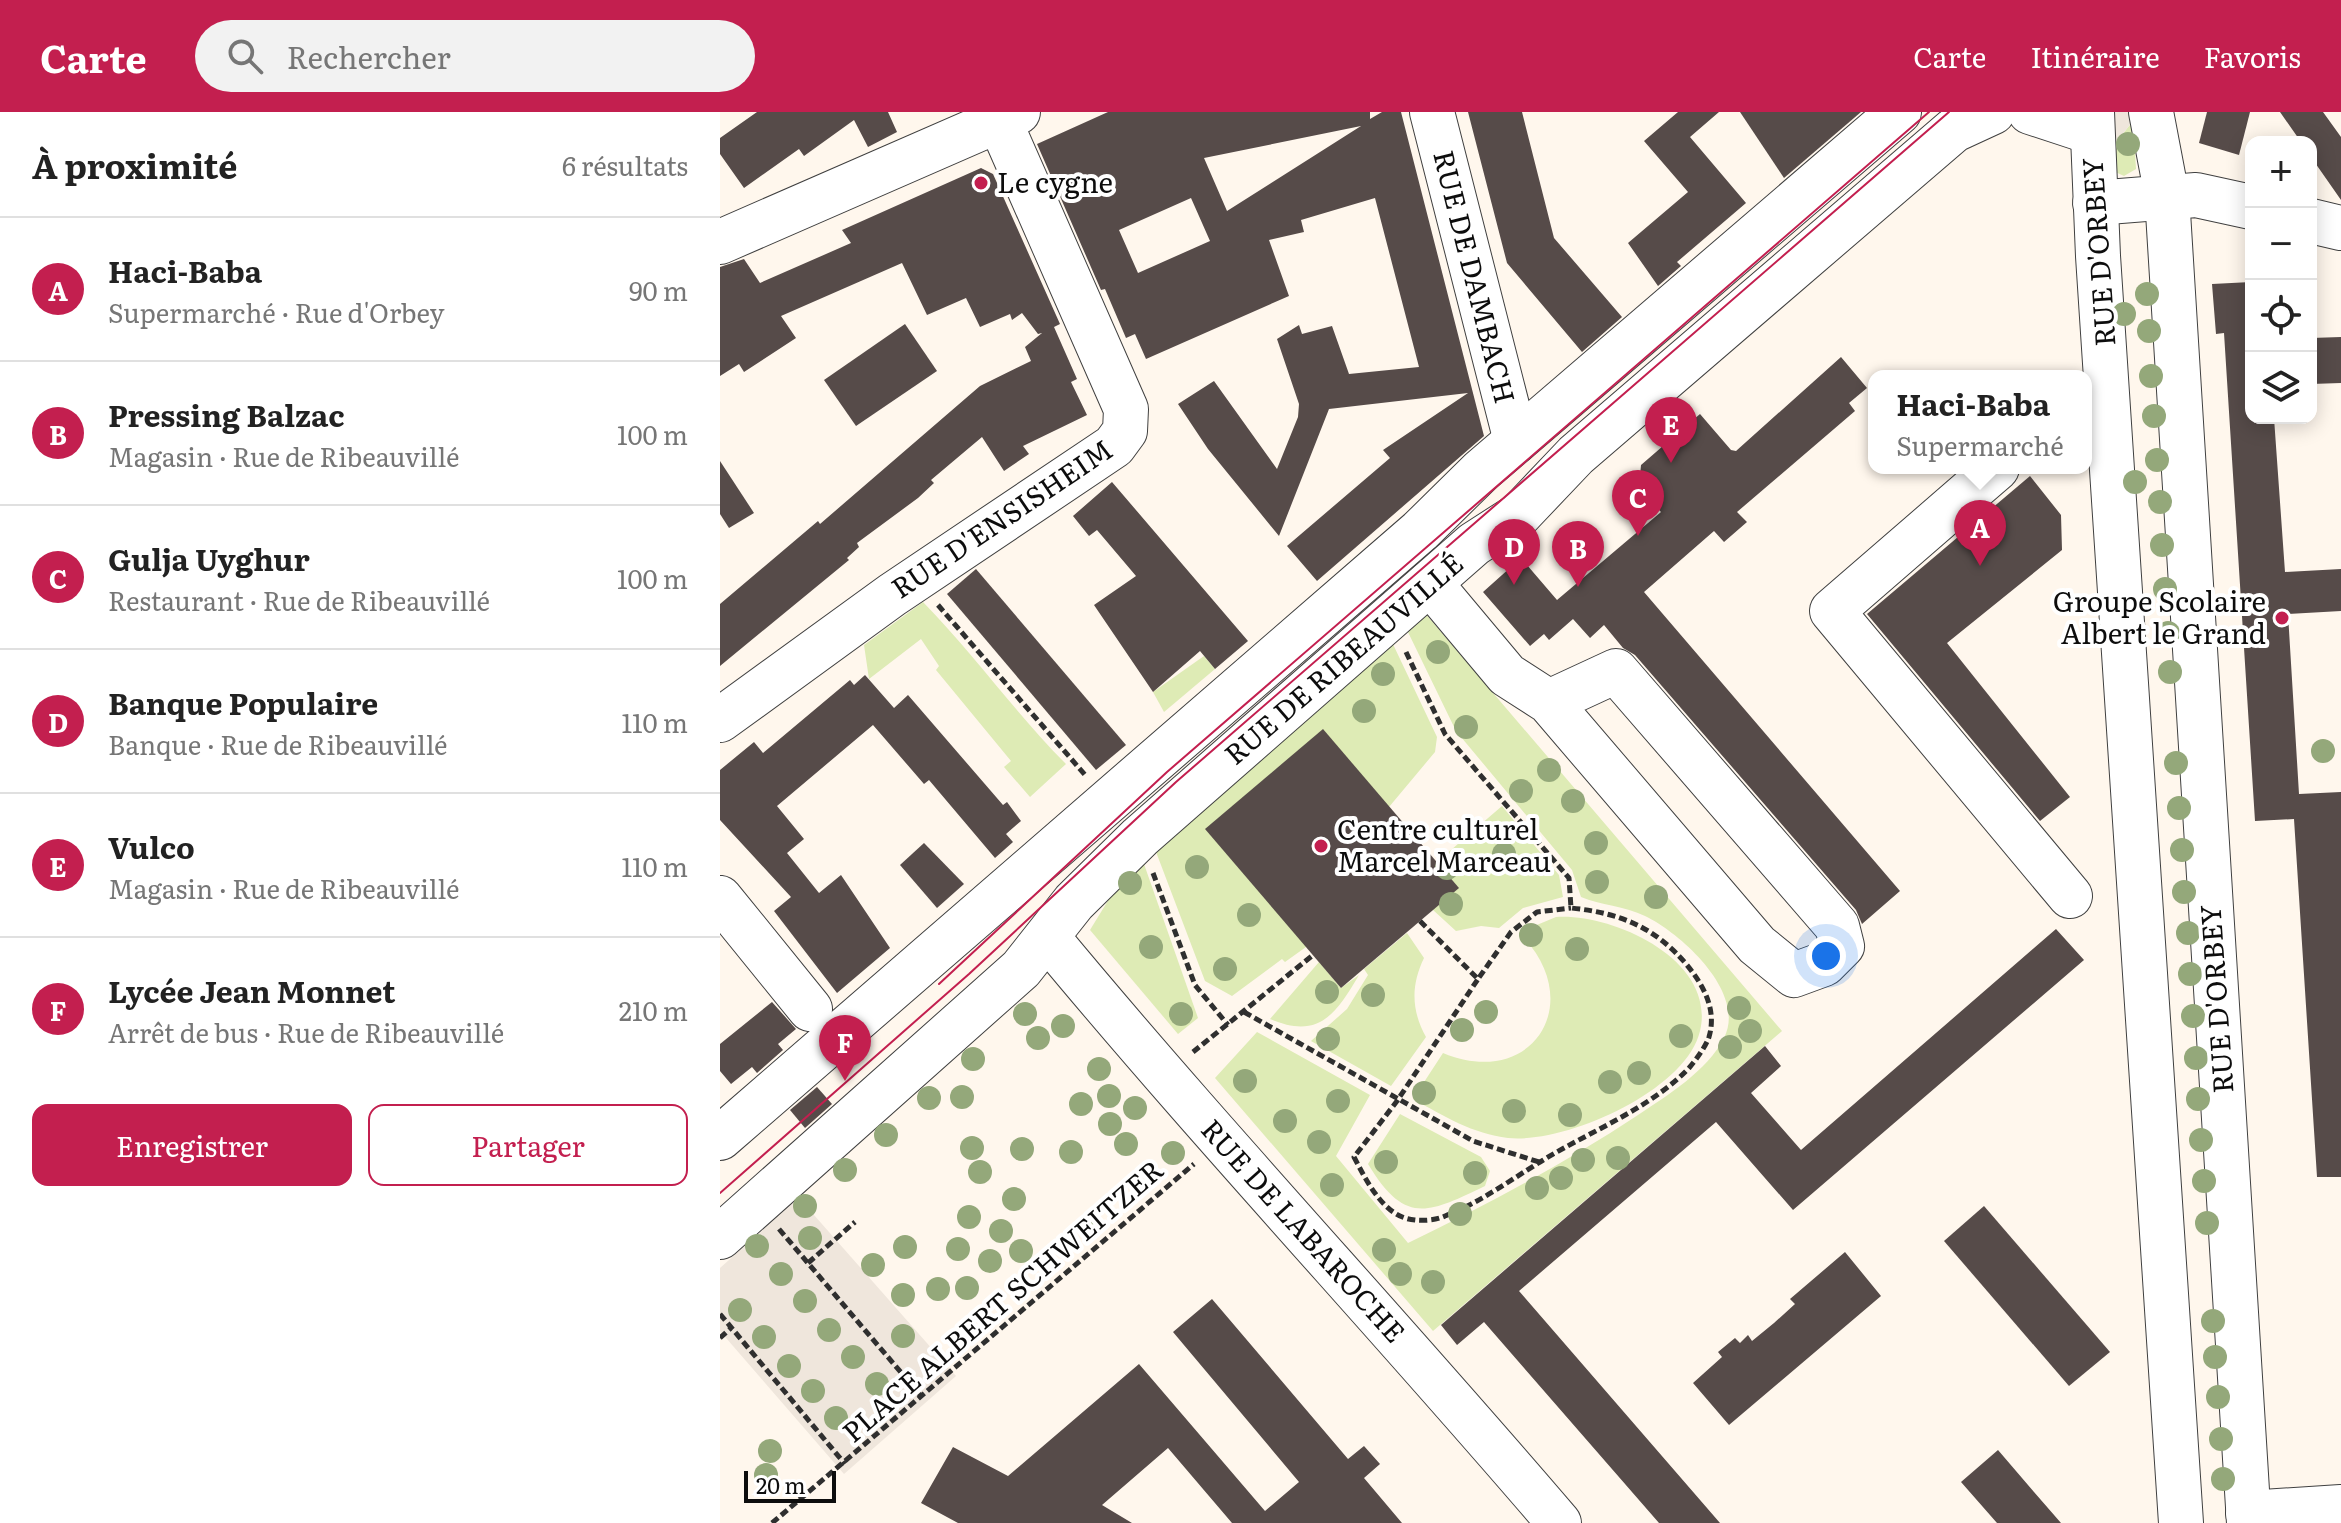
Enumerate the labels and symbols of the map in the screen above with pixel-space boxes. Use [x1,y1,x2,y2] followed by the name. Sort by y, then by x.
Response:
[1424,146,1528,407] street label: RUE DE DAMBACH
[2069,156,2125,348] street label: RUE D'ORBEY
[997,160,1113,202] place label: Le cygne
[972,174,990,192] marker: Le cygne
[1645,397,1697,463] pin: E
[882,427,1120,607] street label: RUE D'ENSISHEIM
[1612,470,1664,536] pin: C
[1954,500,2006,566] pin: A
[1488,519,1540,585] pin: D
[1552,521,1604,587] pin: B
[1214,542,1471,773] street label: RUE DE RIBEAUVILLÉ
[2053,579,2266,653] place label: Groupe Scolaire Albert le Grand
[2273,609,2291,627] marker: Groupe Scolaire Albert le Grand
[1337,807,1551,881] place label: Centre culturel Marcel Marceau
[1312,837,1330,855] marker: Centre culturel Marcel Marceau
[2187,903,2243,1095] street label: RUE D'ORBEY
[1806,936,1846,976] your location
[819,1015,871,1081] pin: F
[1192,1109,1416,1351] street label: RUE DE LABAROCHE
[832,1148,1171,1451] street label: PLACE ALBERT SCHWEITZER
[744,1467,836,1503] scale bar

